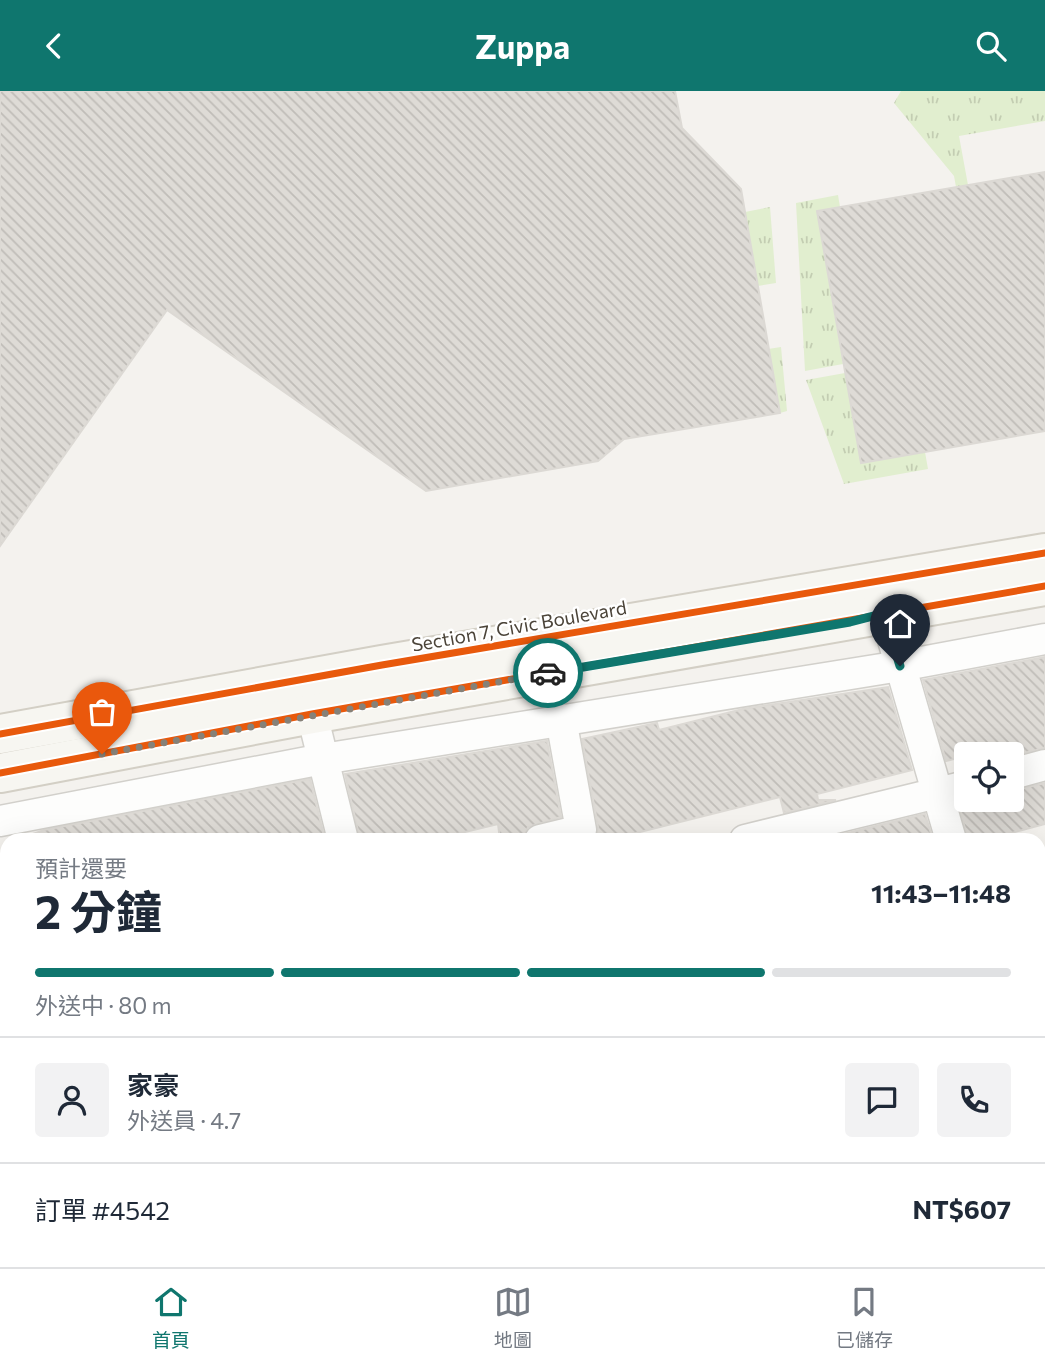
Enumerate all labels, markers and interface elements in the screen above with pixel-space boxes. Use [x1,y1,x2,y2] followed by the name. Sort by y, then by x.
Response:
[475,26,570,66] text: Zuppa
[35,27,73,65] icon: back
[972,27,1010,65] icon: search
[870,594,930,666] pin
[410,595,628,656] street label: Section 7, Civic Boulevard
[881,605,919,643] icon: home
[513,638,583,708] courier
[529,654,567,692] icon: car
[72,682,132,754] pin
[83,693,121,731] icon: bag
[954,742,1024,812] map controls
[954,742,1024,812] button: locate
[35,854,127,882] text: 預計還要
[871,877,1011,908] text: 11:43–11:48
[35,882,162,938] text: 2 分鐘
[35,991,172,1019] text: 外送中 · 80 m
[35,1063,109,1137] button: person
[845,1063,919,1137] button: chat
[937,1063,1011,1137] button: phone
[127,1069,179,1100] text: 家豪
[127,1106,241,1134] text: 外送員 · 4.7
[912,1193,1011,1224] text: NT$607
[35,1194,170,1225] text: 訂單 #4542
[152,1283,190,1352] tab: 首頁
[494,1283,532,1352] tab: 地圖
[836,1283,893,1352] tab: 已儲存

